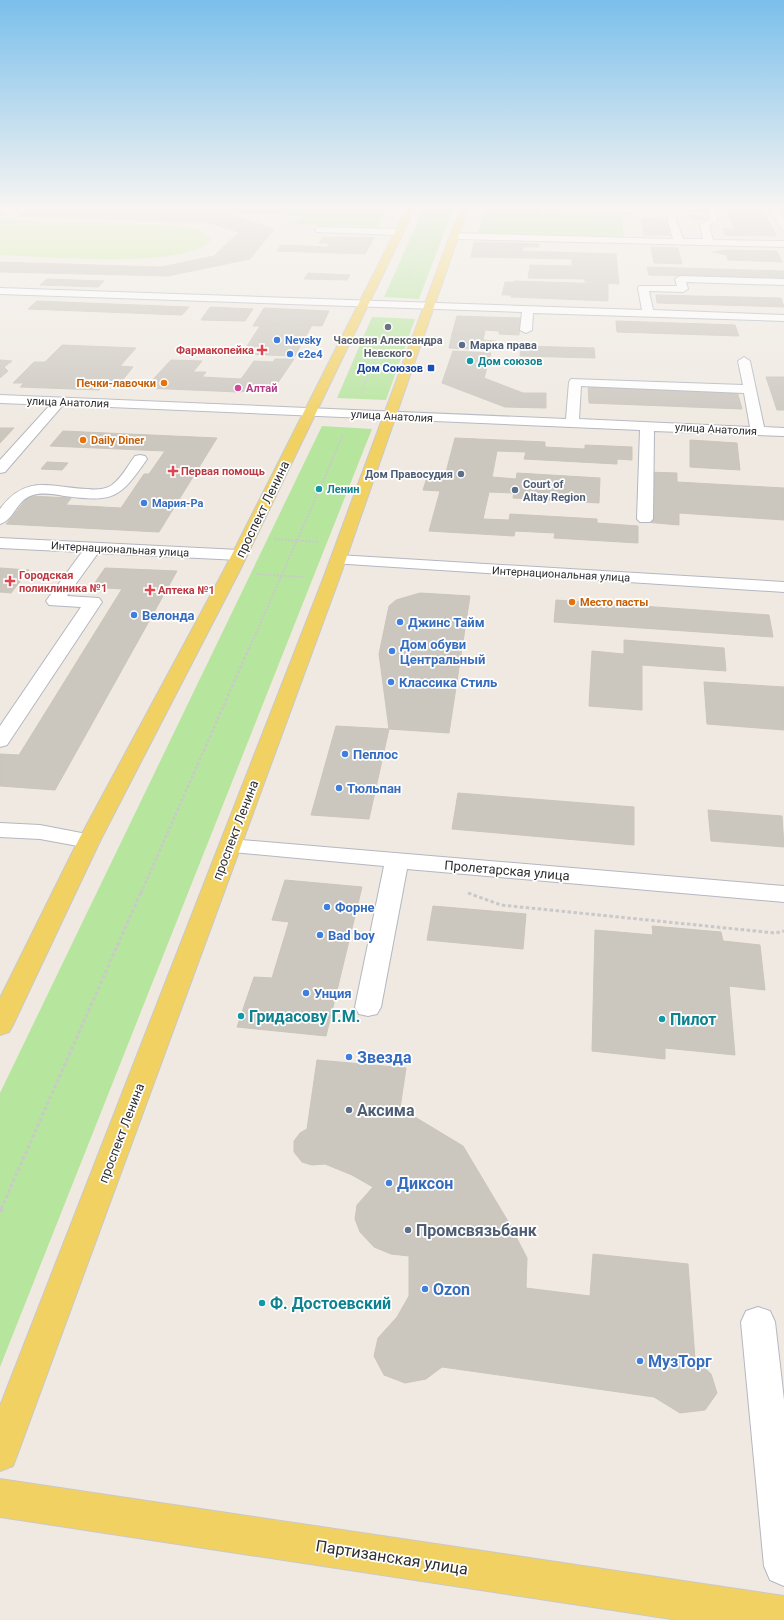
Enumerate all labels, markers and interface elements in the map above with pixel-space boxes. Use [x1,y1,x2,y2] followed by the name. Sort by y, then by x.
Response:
[383,322,393,332] marker: Часовня Александра Невского
[285,334,322,347] place label: Nevsky
[333,334,443,360] place label: Часовня Александра Невского
[272,335,282,345] marker: Nevsky
[470,339,537,352] place label: Марка права
[457,340,467,350] marker: Марка права
[176,344,254,357] place label: Фармакопейка
[257,345,267,355] marker: Фармакопейка
[298,348,323,361] place label: e2e4
[285,349,295,359] marker: e2e4
[478,355,542,368] place label: Дом союзов
[465,356,475,366] marker: Дом союзов
[357,362,423,375] place label: Дом Союзов
[426,363,436,373] marker: Дом Союзов
[76,377,156,390] place label: Печки-лавочки
[159,378,169,388] marker: Печки-лавочки
[246,382,277,395] place label: Алтай
[233,383,243,393] marker: Алтай
[27,395,109,410] street label: улица Анатолия
[351,408,433,425] street label: улица Анатолия
[675,421,757,438] street label: улица Анатолия
[91,434,144,447] place label: Daily Diner
[78,435,88,445] marker: Daily Diner
[233,458,292,560] street label: проспект Ленина
[181,465,265,478] place label: Первая помощь
[168,466,178,476] marker: Первая помощь
[365,468,453,481] place label: Дом Правосудия
[456,469,466,479] marker: Дом Правосудия
[523,478,586,504] place label: Court of Altay Region
[327,483,359,496] place label: Ленин
[314,484,324,494] marker: Ленин
[510,485,520,495] marker: Court of Altay Region
[152,497,203,510] place label: Мария-Ра
[139,498,149,508] marker: Мария-Ра
[50,539,189,560] street label: Интернациональная улица
[491,564,630,585] street label: Интернациональная улица
[19,569,107,595] place label: Городская поликлиника №1
[4,575,16,587] marker: Городская поликлиника №1
[158,584,215,597] place label: Аптека №1
[145,585,155,595] marker: Аптека №1
[580,596,648,609] place label: Место пасты
[567,597,577,607] marker: Место пасты
[142,608,195,623] place label: Велонда
[129,610,139,620] marker: Велонда
[408,615,485,630] place label: Джинс Тайм
[395,617,405,627] marker: Джинс Тайм
[400,637,485,667] place label: Дом обуви Центральный
[387,646,397,656] marker: Дом обуви Центральный
[399,675,497,690] place label: Классика Стиль
[386,677,396,687] marker: Классика Стиль
[353,747,398,762] place label: Пеплос
[340,749,350,759] marker: Пеплос
[210,778,261,882] street label: проспект Ленина
[347,781,401,796] place label: Тюльпан
[334,783,344,793] marker: Тюльпан
[444,858,570,883] street label: Пролетарская улица
[335,900,375,915] place label: Форне
[322,902,332,912] marker: Форне
[328,928,375,943] place label: Bad boy
[315,930,325,940] marker: Bad boy
[314,986,352,1001] place label: Унция
[301,988,311,998] marker: Унция
[249,1007,360,1026] place label: Гридасову Г.М.
[670,1010,716,1029] place label: Пилот
[236,1011,246,1021] marker: Гридасову Г.М.
[657,1014,667,1024] marker: Пилот
[357,1048,412,1067] place label: Звезда
[344,1052,354,1062] marker: Звезда
[96,1081,147,1185] street label: проспект Ленина
[357,1101,415,1120] place label: Аксима
[344,1105,354,1115] marker: Аксима
[397,1174,453,1193] place label: Диксон
[384,1178,394,1188] marker: Диксон
[416,1221,538,1240] place label: Промсвязьбанк
[403,1225,413,1235] marker: Промсвязьбанк
[433,1280,470,1299] place label: Ozon
[420,1284,430,1294] marker: Ozon
[270,1294,391,1313] place label: Ф. Достоевский
[257,1298,267,1308] marker: Ф. Достоевский
[648,1352,712,1371] place label: МузТорг
[635,1356,645,1366] marker: МузТорг
[314,1536,469,1579] street label: Партизанская улица

